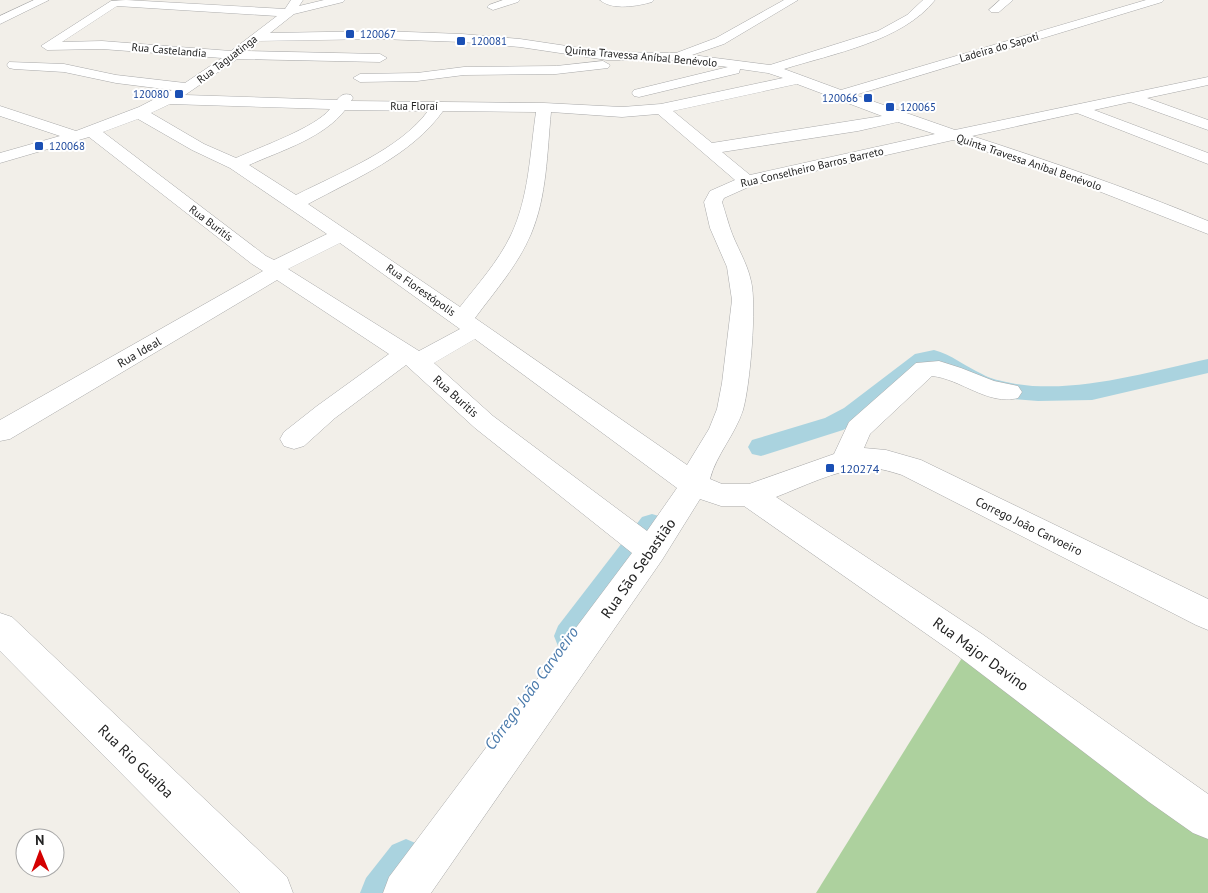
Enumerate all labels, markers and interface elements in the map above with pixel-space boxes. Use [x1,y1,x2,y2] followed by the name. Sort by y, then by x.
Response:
[360,27,396,41] place label: 120067
[344,28,356,40] marker: 120067
[958,29,1040,65] street label: Ladeira do Sapoti
[194,32,260,86] street label: Rua Taguatinga
[471,34,507,48] place label: 120081
[455,35,467,47] marker: 120081
[131,40,207,60] street label: Rua Castelandia
[564,42,718,70] street label: Quinta Travessa Aníbal Benévolo
[133,87,169,101] place label: 120080
[173,88,185,100] marker: 120080
[822,91,858,105] place label: 120066
[862,92,874,104] marker: 120066
[390,99,438,113] street label: Rua Floraí
[900,100,936,114] place label: 120065
[884,101,896,113] marker: 120065
[954,130,1104,194] street label: Quinta Travessa Aníbal Benévolo
[49,139,85,153] place label: 120068
[33,140,45,152] marker: 120068
[739,144,885,190] street label: Rua Conselheiro Barros Barreto
[186,202,236,244] street label: Rua Buritís
[384,261,459,319] street label: Rua Florestópolis
[114,333,164,371] street label: Rua Ideal
[430,372,482,420] street label: Rua Buritis
[840,461,880,476] place label: 120274
[824,462,836,474] marker: 120274
[973,494,1085,558] street label: Corrego João Carvoeiro
[596,514,680,622] street label: Rua São Sebastião
[929,613,1033,695] street label: Rua Major Davino
[480,622,582,753] water label: Córrego João Carvoeiro
[94,720,178,802] street label: Rua Rio Guaíba
[15,828,65,878] north arrow
[35,831,45,849] text: N

